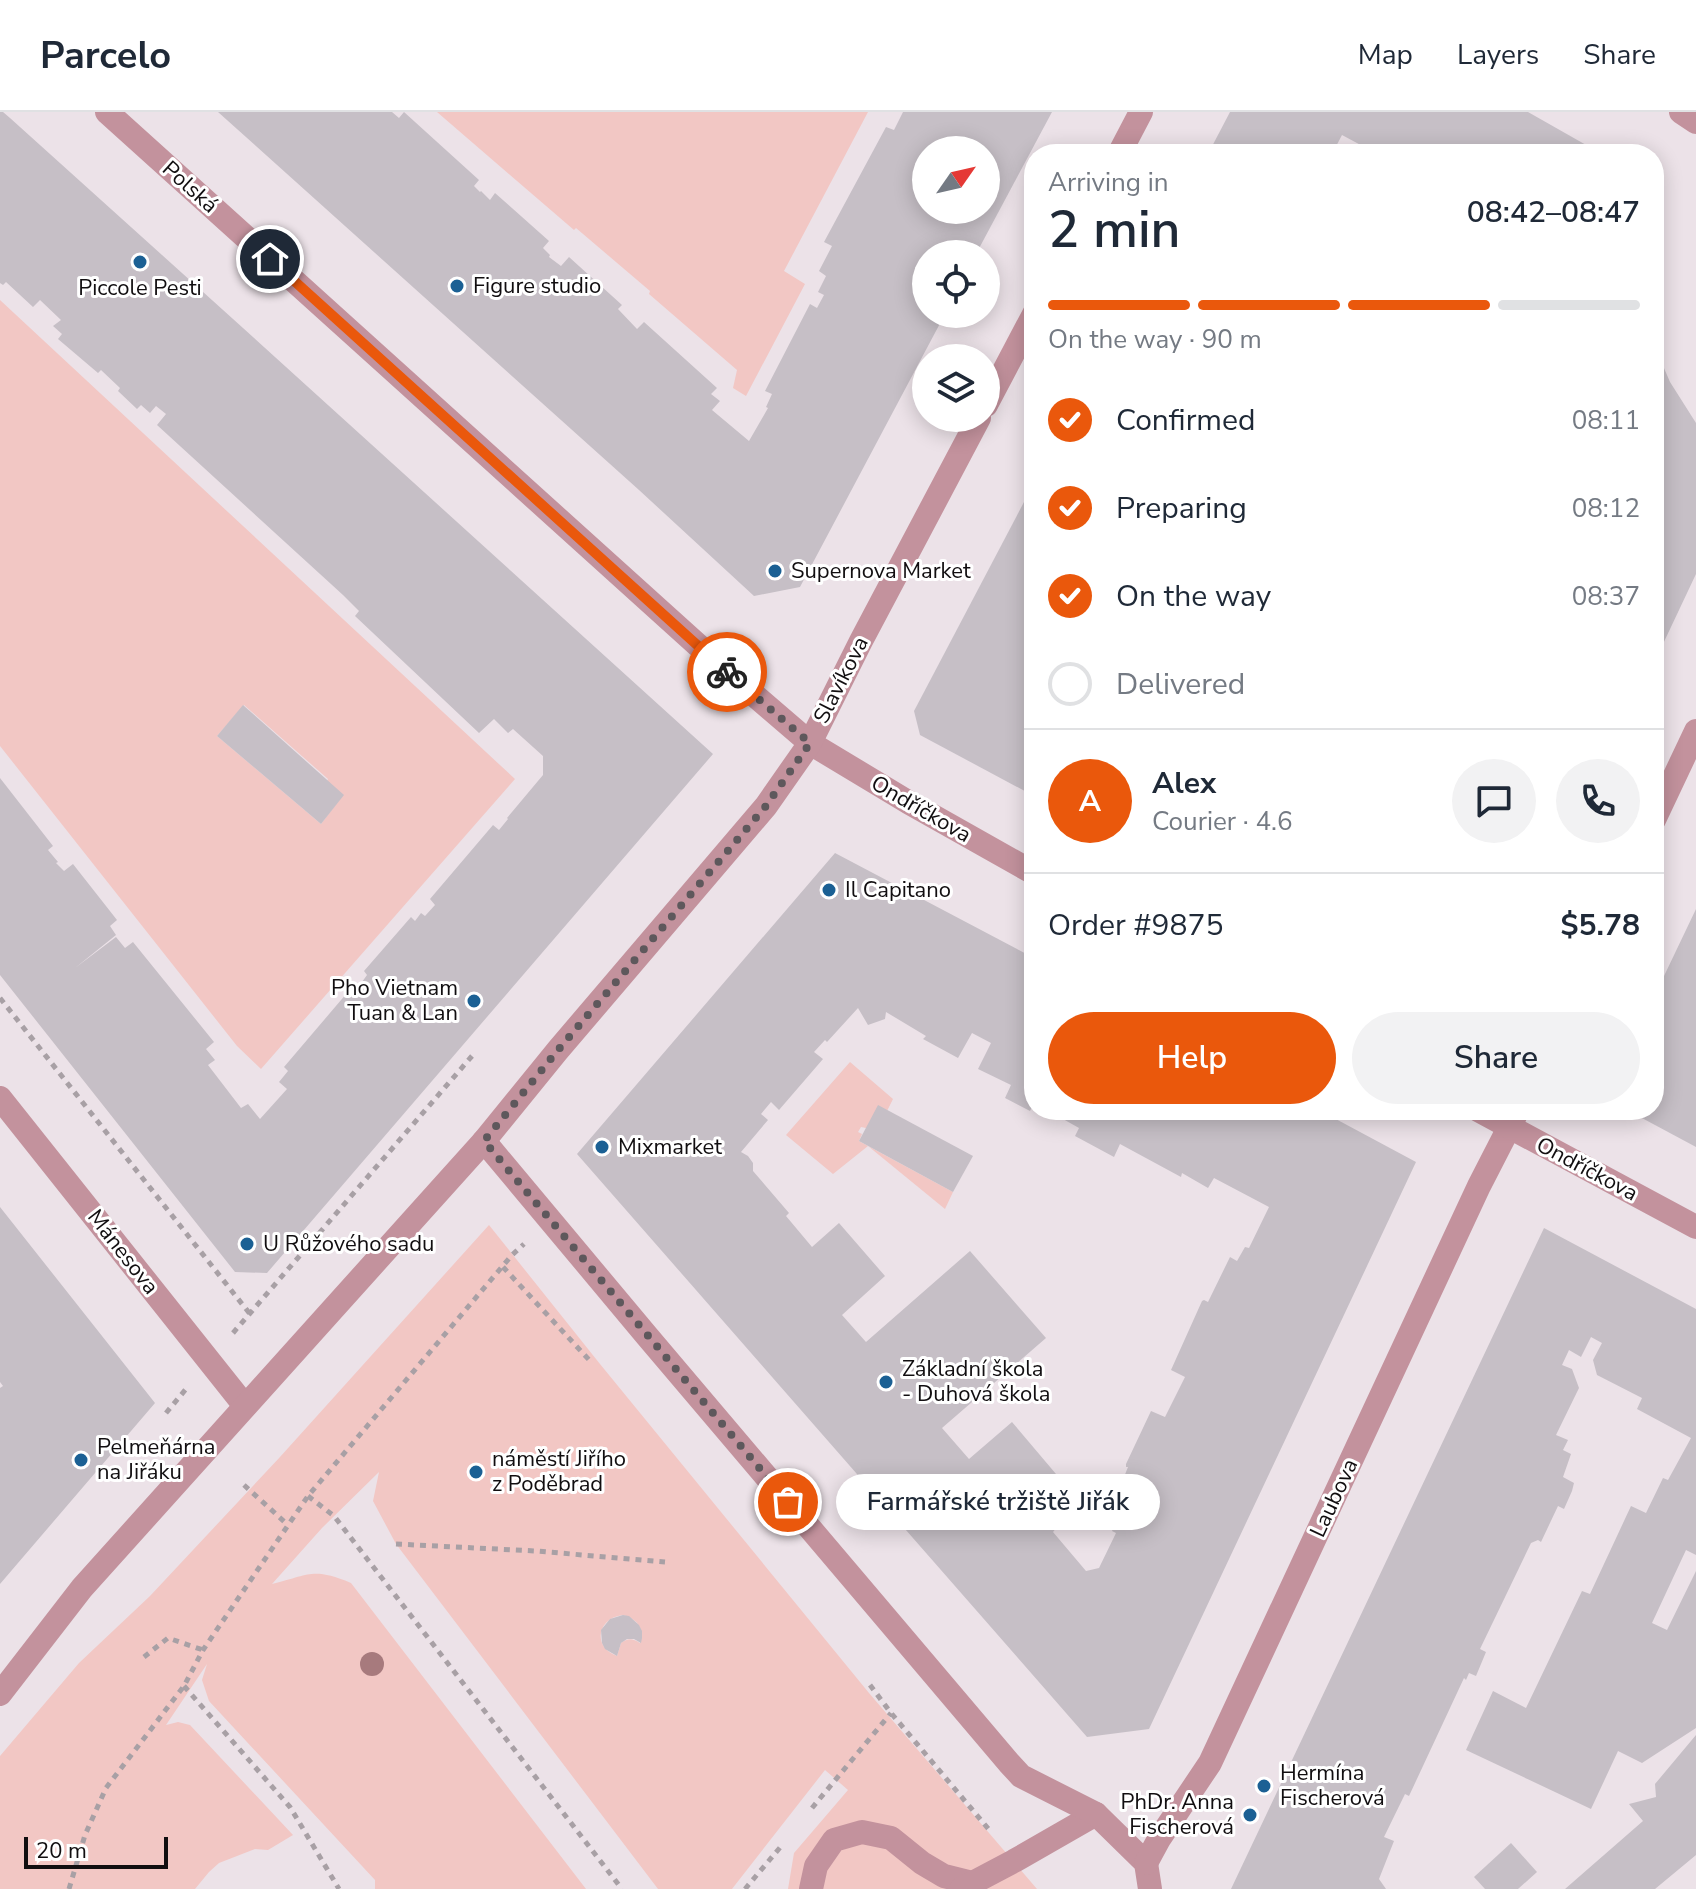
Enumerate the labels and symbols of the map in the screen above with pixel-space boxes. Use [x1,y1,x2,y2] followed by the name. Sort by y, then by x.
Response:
[912,136,1000,224] north arrow
[156,154,224,220] street label: Polská
[236,225,304,293] pin
[131,253,149,271] marker: Piccole Pesti
[473,271,601,301] place label: Figure studio
[78,273,202,303] place label: Piccole Pesti
[448,277,466,295] marker: Figure studio
[791,556,971,586] place label: Supernova Market
[766,562,784,580] marker: Supernova Market
[806,631,876,729] street label: Slavíkova
[687,632,767,712] courier
[865,768,977,850] street label: Ondříčkova
[845,875,951,905] place label: Il Capitano
[820,881,838,899] marker: Il Capitano
[331,973,458,1028] place label: Pho Vietnam Tuan & Lan
[465,992,483,1010] marker: Pho Vietnam Tuan & Lan
[1531,1130,1643,1208] street label: Ondříčkova
[618,1132,722,1162] place label: Mixmarket
[593,1138,611,1156] marker: Mixmarket
[80,1203,166,1301] street label: Mánesova
[263,1229,434,1259] place label: U Růžového sadu
[238,1235,256,1253] marker: U Růžového sadu
[902,1354,1050,1409] place label: Základní škola - Duhová škola
[877,1373,895,1391] marker: Základní škola - Duhová škola
[97,1432,215,1487] place label: Pelmeňárna na Jiřáku
[492,1444,626,1499] place label: náměstí Jiřího z Poděbrad
[72,1451,90,1469] marker: Pelmeňárna na Jiřáku
[1303,1454,1365,1542] street label: Laubova
[467,1463,485,1481] marker: náměstí Jiřího z Poděbrad
[754,1468,822,1536] pin
[836,1474,1160,1530] callout: Farmářské tržiště Jiřák
[1280,1758,1385,1813] place label: Hermína Fischerová
[1255,1777,1273,1795] marker: Hermína Fischerová
[1120,1787,1234,1842] place label: PhDr. Anna Fischerová
[1241,1806,1259,1824] marker: PhDr. Anna Fischerová
[24,1833,168,1869] scale bar

